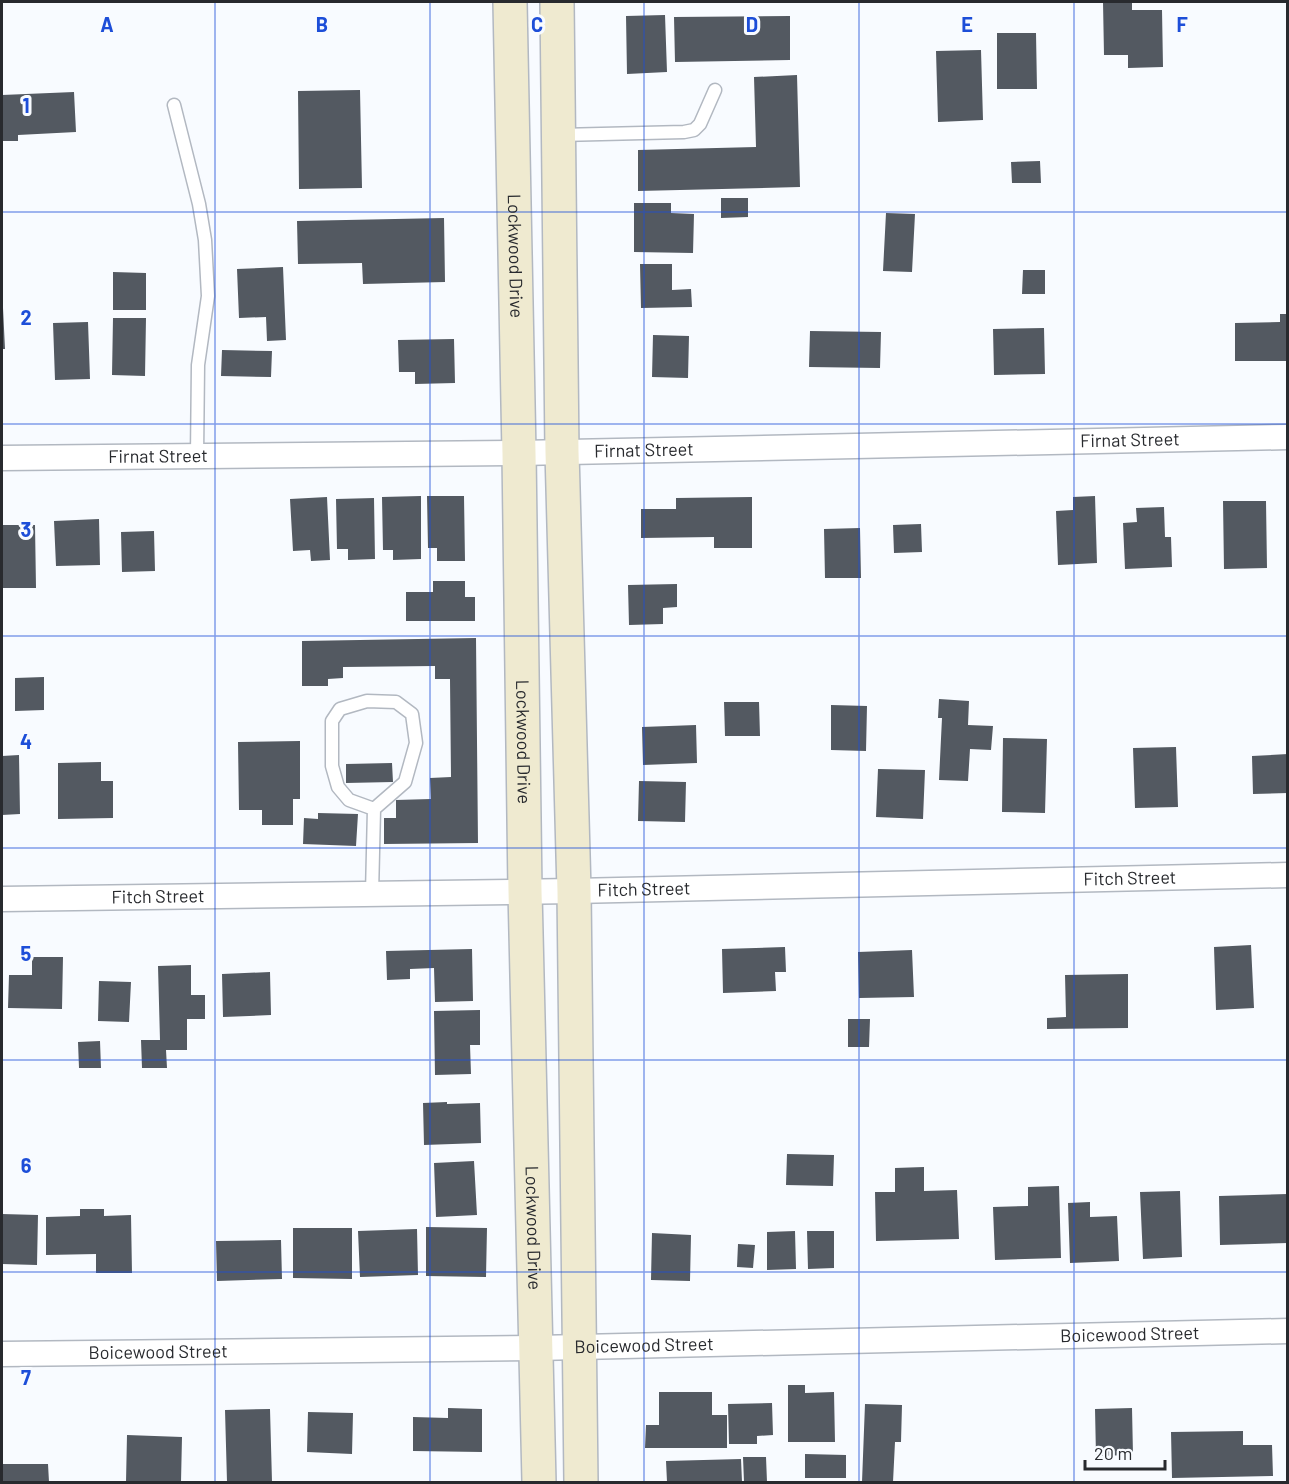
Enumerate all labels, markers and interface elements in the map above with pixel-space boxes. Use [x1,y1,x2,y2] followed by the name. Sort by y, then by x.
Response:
[100,12,114,36] text: A
[316,12,328,36] text: B
[531,12,543,36] text: C
[746,12,758,36] text: D
[961,12,973,36] text: E
[1176,12,1188,36] text: F
[22,93,30,117] text: 1
[504,194,528,318] street label: Lockwood Drive
[20,305,32,329] text: 2
[1080,427,1180,451] street label: Firnat Street
[594,437,694,461] street label: Firnat Street
[108,444,208,467] street label: Firnat Street
[21,517,31,541] text: 3
[512,680,536,804] street label: Lockwood Drive
[20,729,32,753] text: 4
[1083,866,1177,890] street label: Fitch Street
[597,876,691,900] street label: Fitch Street
[111,884,205,907] street label: Fitch Street
[21,941,32,965] text: 5
[21,1153,32,1177] text: 6
[522,1165,546,1290] street label: Lockwood Drive
[1060,1321,1200,1346] street label: Boicewood Street
[574,1332,714,1357] street label: Boicewood Street
[88,1339,228,1363] street label: Boicewood Street
[21,1365,31,1389] text: 7
[1085,1433,1164,1471] scale bar
[1094,1442,1132,1464] text: 20 m

